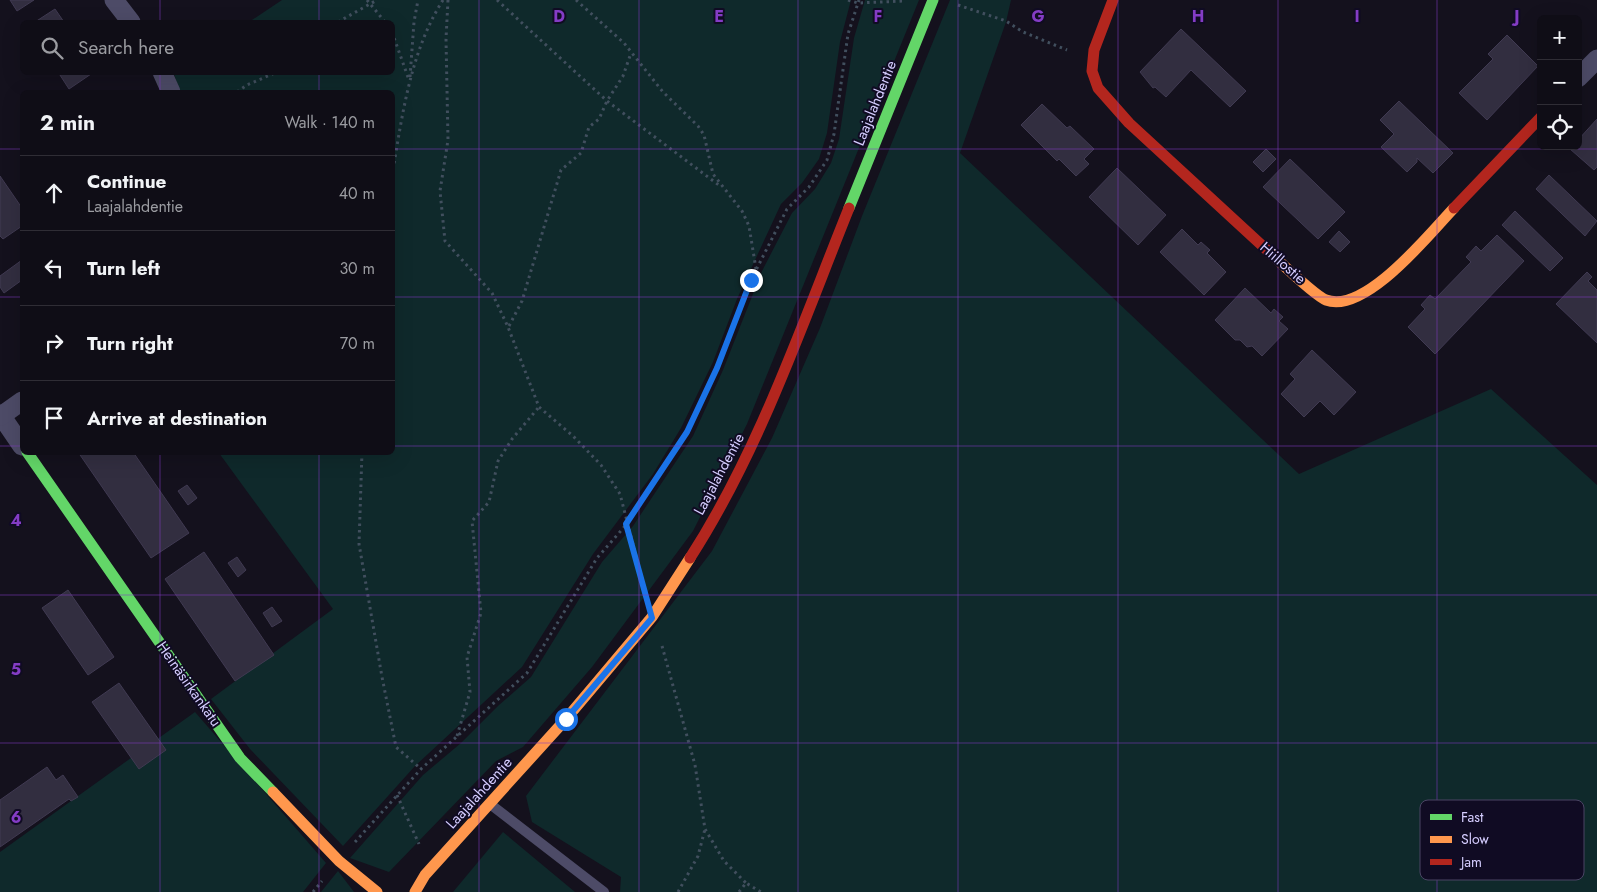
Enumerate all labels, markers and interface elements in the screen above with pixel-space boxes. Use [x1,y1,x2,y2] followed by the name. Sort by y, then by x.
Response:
[553,5,565,28] text: D
[714,5,724,28] text: E
[874,5,882,28] text: F
[1031,5,1045,28] text: G
[1192,5,1204,28] text: H
[1354,5,1360,28] text: I
[1511,5,1520,28] text: J
[1537,15,1582,150] map controls
[1537,15,1582,60] button: +
[20,20,395,75] search box
[38,34,66,62] icon: search
[78,34,174,61] text: Search here
[848,57,902,149] street label: Laajalahdentie
[1537,60,1582,105] button: −
[1537,105,1582,150] button: locate
[40,108,95,138] text: 2 min
[285,111,375,134] text: Walk · 140 m
[87,168,166,195] text: Continue
[40,179,68,207] icon: ahead
[339,182,375,205] text: 40 m
[87,195,183,218] text: Laajalahdentie
[1255,237,1311,289] street label: Hiillostie
[40,254,68,282] icon: left
[87,255,160,282] text: Turn left
[339,257,375,280] text: 30 m
[740,269,763,292] route end
[40,329,68,357] icon: right
[87,330,173,357] text: Turn right
[340,332,375,355] text: 70 m
[40,404,68,432] icon: arrive
[87,405,267,432] text: Arrive at destination
[688,429,750,519] street label: Laajalahdentie
[10,509,22,532] text: 4
[151,637,227,731] street label: Heinäsirkankatu
[11,658,21,681] text: 5
[555,708,578,731] route start
[441,752,517,834] street label: Laajalahdentie
[1420,800,1584,880] legend
[11,806,21,829] text: 6
[1461,807,1484,827] text: Fast
[1461,829,1489,849] text: Slow
[1459,852,1482,872] text: Jam

